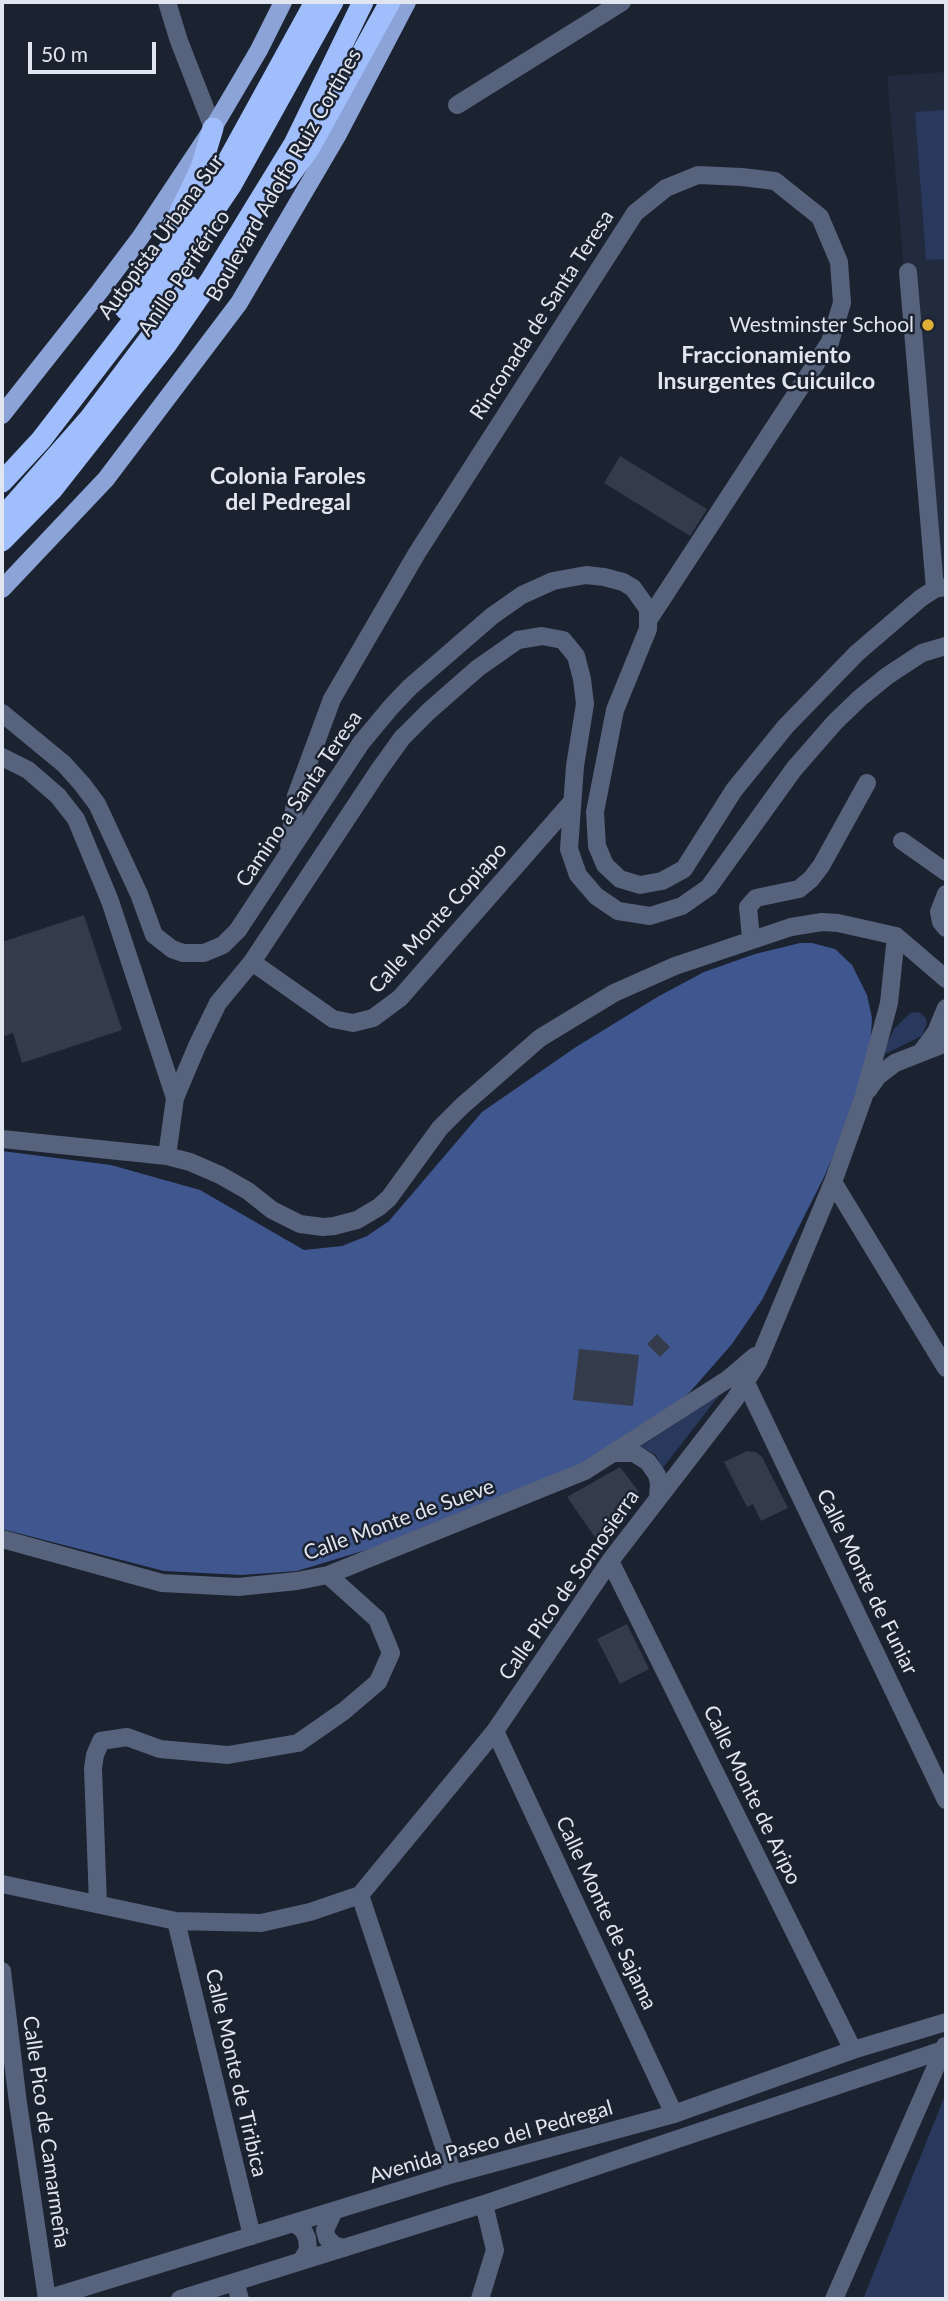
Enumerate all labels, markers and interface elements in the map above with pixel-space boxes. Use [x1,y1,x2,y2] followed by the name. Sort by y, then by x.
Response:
[32,28,159,72] scale bar
[41,41,88,66] text: 50 m
[201,44,367,306] street label: Boulevard Adolfo Ruiz Cortines
[93,150,229,324] street label: Autopista Urbana Sur
[133,205,235,341] street label: Anillo Periférico
[465,205,619,425] street label: Rinconada de Santa Teresa
[729,312,914,338] place label: Westminster School
[920,317,936,333] marker: Westminster School
[657,342,875,396] district label: Fraccionamiento Insurgentes Cuicuilco
[210,463,366,517] district label: Colonia Faroles del Pedregal
[231,706,367,892] street label: Camino a Santa Teresa
[364,837,512,999] street label: Calle Monte Copiapo
[300,1474,498,1566] street label: Calle Monte de Sueve
[494,1485,644,1685] street label: Calle Pico de Somosierra
[811,1485,923,1679] street label: Calle Monte de Funiar
[698,1701,806,1889] street label: Calle Monte de Aripo
[550,1812,662,2014] street label: Calle Monte de Sajama
[200,1966,272,2180] street label: Calle Monte de Tiribica
[17,2014,75,2250] street label: Calle Pico de Camarmeña
[366,2095,616,2189] street label: Avenida Paseo del Pedregal

